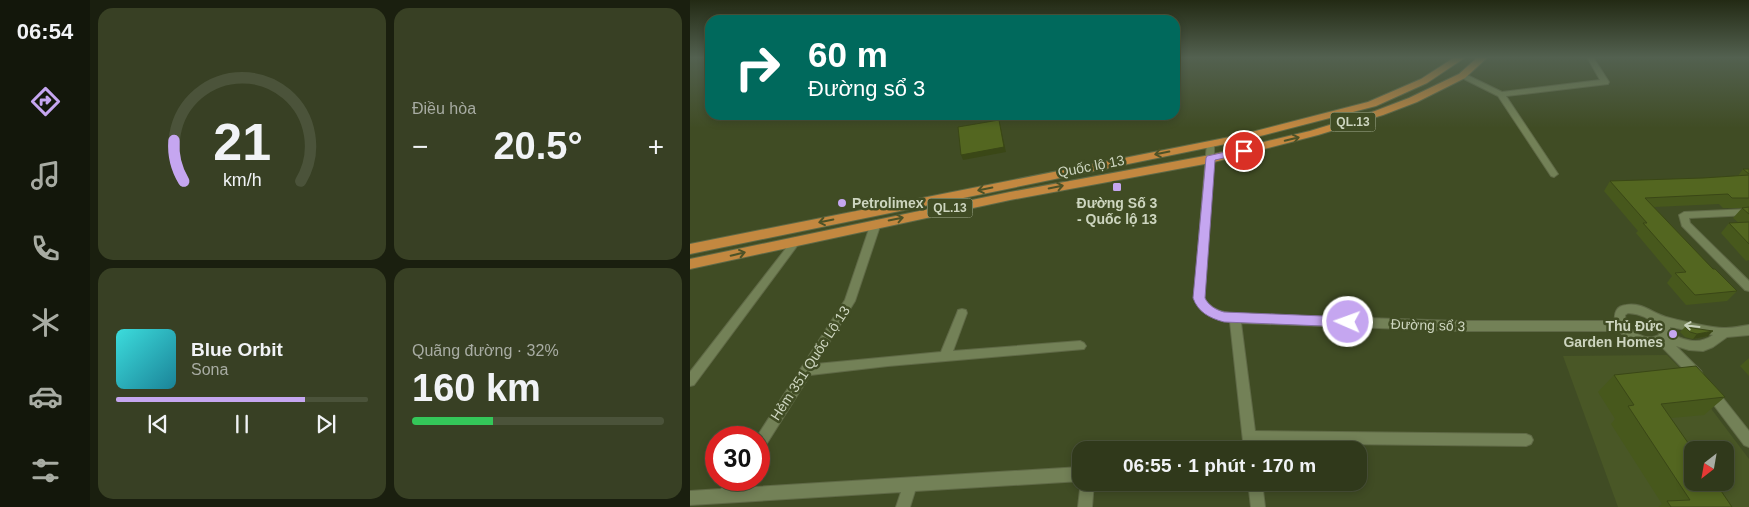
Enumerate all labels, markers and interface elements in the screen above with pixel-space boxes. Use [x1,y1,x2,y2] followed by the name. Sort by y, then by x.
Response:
[17,19,73,44] text: 06:54
[725,35,790,100] icon: right
[808,35,888,74] text: 60 m
[808,76,925,101] text: Đường sổ 3
[28,84,63,119] icon: directions
[412,100,476,117] text: Điều hòa
[1330,112,1376,132] road number: QL.13
[213,113,271,171] text: 21
[493,125,583,167] text: 20.5°
[1223,130,1265,172] pin
[412,131,428,162] text: −
[648,131,664,162] text: +
[1283,134,1299,143] one-way arrow
[1230,137,1258,165] icon: arrive
[1154,149,1170,159] one-way arrow
[1056,152,1126,180] street label: Quốc lộ 13
[28,158,63,193] icon: music
[223,170,261,190] text: km/h
[1111,181,1123,193] marker: Đường Số 3 - Quốc lộ 13
[1047,182,1063,192] one-way arrow
[978,185,994,194] one-way arrow
[852,195,924,211] place label: Petrolimex
[1077,195,1158,227] place label: Đường Số 3 - Quốc lộ 13
[836,197,848,209] marker: Petrolimex
[928,198,972,218] road number: QL.13
[888,214,904,224] one-way arrow
[818,216,834,226] one-way arrow
[28,231,63,266] icon: phone
[729,248,745,258] one-way arrow
[1321,295,1373,347] position arrow
[767,303,853,423] street label: Hẻm 351 Quốc Lộ 13
[28,305,63,340] icon: climate
[1390,316,1466,334] street label: Đường sổ 3
[1563,318,1663,350] place label: Thủ Đức Garden Homes
[1684,320,1700,330] one-way arrow
[1667,328,1679,340] marker: Thủ Đức Garden Homes
[191,339,283,360] text: Blue Orbit
[412,342,559,359] text: Quãng đường · 32%
[191,361,228,378] text: Sona
[412,367,541,409] text: 160 km
[28,379,63,414] icon: car
[144,410,172,438] icon: previous
[228,410,256,438] icon: pause
[312,410,340,438] icon: next
[705,426,770,491] speed limit sign: 30
[1684,441,1734,491] north arrow
[1684,441,1734,491] map controls
[28,453,63,488] icon: filters
[1123,455,1316,476] text: 06:55 · 1 phút · 170 m

